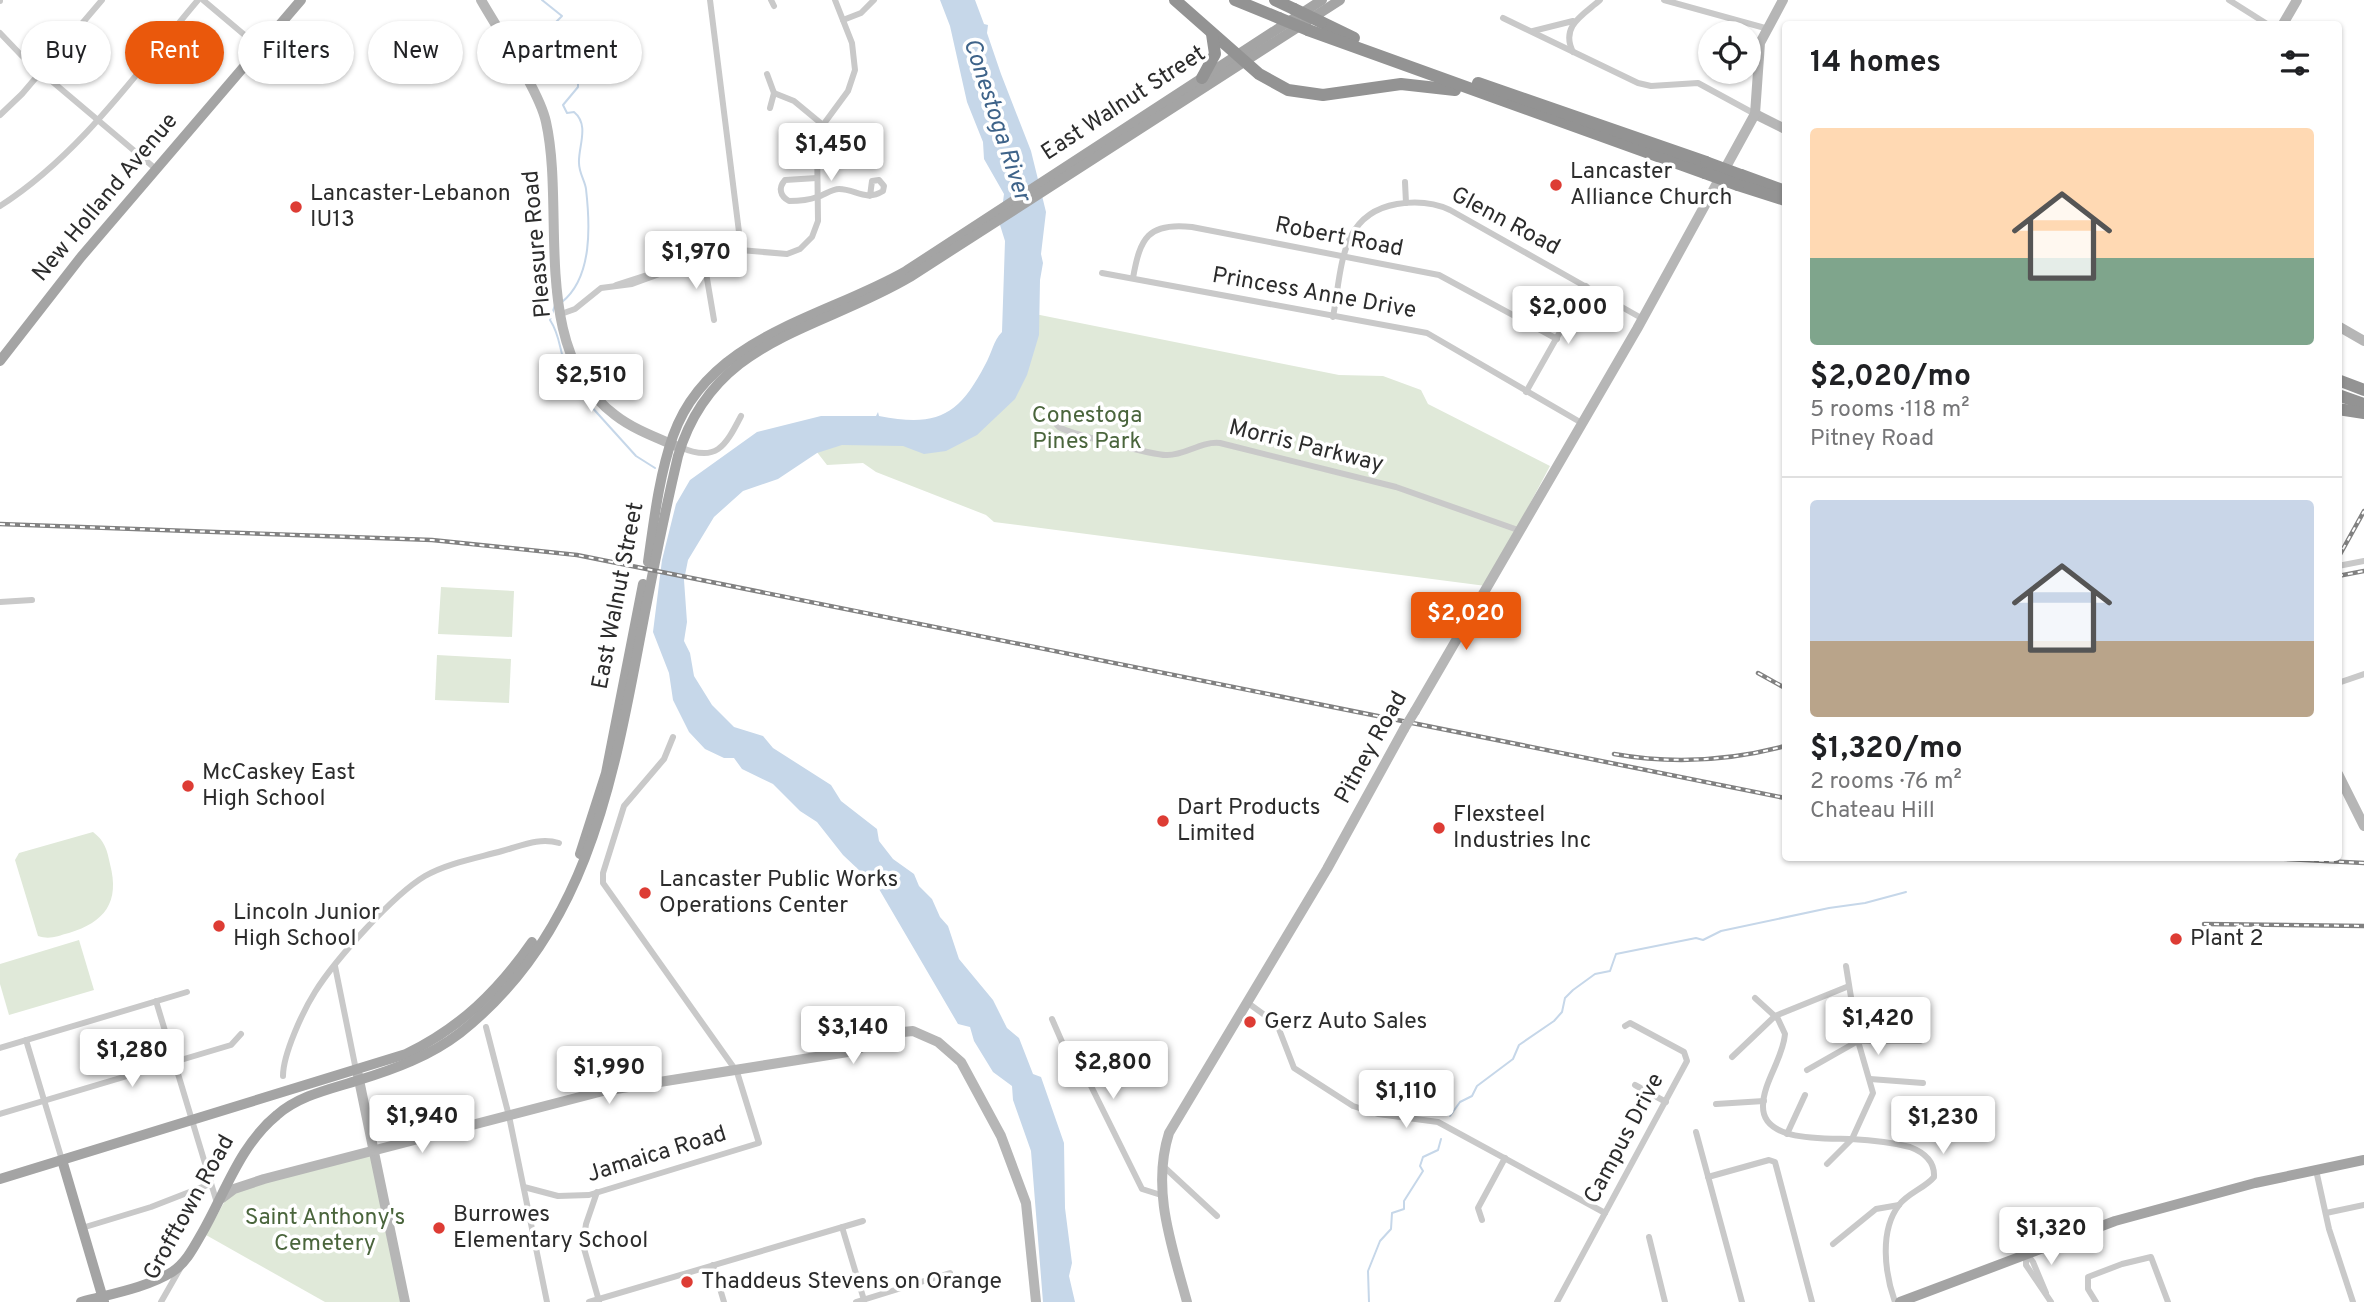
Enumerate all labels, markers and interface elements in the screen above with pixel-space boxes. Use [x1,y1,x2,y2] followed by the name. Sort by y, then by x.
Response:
[21,21,111,84] chip: Buy
[125,21,224,84] chip: Rent
[238,21,354,84] chip: Filters
[368,21,463,84] chip: New
[477,21,642,84] chip: Apartment
[1698,21,1761,84] map controls
[1698,21,1761,84] button: locate
[956,35,1037,207] water label: Conestoga River
[1036,40,1212,168] street label: East Walnut Street
[2276,44,2314,82] icon: filters
[1810,45,1941,82] text: 14 homes
[27,108,185,288] street label: New Holland Avenue
[774,124,888,183] pin: $1,450
[795,131,867,160] text: $1,450
[1570,158,1732,213] place label: Lancaster Alliance Church
[517,169,559,319] street label: Pleasure Road
[1999,173,2125,299] icon: home
[1548,177,1564,193] marker: Lancaster Alliance Church
[310,180,511,235] place label: Lancaster-Lebanon IU13
[1446,181,1564,263] street label: Glenn Road
[288,199,304,215] marker: Lancaster-Lebanon IU13
[1272,211,1406,265] street label: Robert Road
[639,232,753,291] pin: $1,970
[661,239,731,268] text: $1,970
[1210,262,1418,326] street label: Princess Anne Drive
[1511,286,1625,346] pin: $2,000
[1528,294,1608,323] text: $2,000
[534,354,648,414] pin: $2,510
[1810,359,1971,396] text: $2,020/mo
[555,362,627,391] text: $2,510
[1810,396,1969,425] text: 5 rooms · 118 m²
[1032,402,1142,457] park label: Conestoga Pines Park
[1226,414,1386,480] street label: Morris Parkway
[1810,425,1934,454] text: Pitney Road
[587,500,651,692] street label: East Walnut Street
[1999,545,2125,671] icon: home
[1409,592,1523,652] pin: $2,020
[1427,600,1505,629] text: $2,020
[1329,687,1415,809] street label: Pitney Road
[1810,731,1963,768] text: $1,320/mo
[202,759,355,814] place label: McCaskey East High School
[1810,768,1962,797] text: 2 rooms · 76 m²
[180,778,196,794] marker: McCaskey East High School
[1177,794,1320,849] place label: Dart Products Limited
[1810,797,1935,826] text: Chateau Hill
[1453,801,1591,856] place label: Flexsteel Industries Inc
[1155,813,1171,829] marker: Dart Products Limited
[1431,820,1447,836] marker: Flexsteel Industries Inc
[659,866,898,921] place label: Lancaster Public Works Operations Center
[637,885,653,901] marker: Lancaster Public Works Operations Center
[233,899,380,954] place label: Lincoln Junior High School
[211,918,227,934] marker: Lincoln Junior High School
[2190,925,2264,954] place label: Plant 2
[2168,931,2184,947] marker: Plant 2
[1821,998,1935,1057] pin: $1,420
[1841,1005,1915,1034] text: $1,420
[796,1006,910,1066] pin: $3,140
[1264,1008,1427,1037] place label: Gerz Auto Sales
[817,1014,889,1043] text: $3,140
[1242,1014,1258,1030] marker: Gerz Auto Sales
[75,1030,189,1089] pin: $1,280
[96,1037,168,1066] text: $1,280
[1056,1042,1170,1101] pin: $2,800
[552,1046,666,1106] pin: $1,990
[1074,1049,1152,1078] text: $2,800
[573,1054,645,1083] text: $1,990
[1578,1069,1672,1209] street label: Campus Drive
[1349,1070,1463,1130] pin: $1,110
[1375,1078,1437,1107] text: $1,110
[365,1096,479,1155] pin: $1,940
[1886,1096,2000,1156] pin: $1,230
[385,1103,459,1132] text: $1,940
[1907,1104,1979,1133] text: $1,230
[584,1120,730,1190] street label: Jamaica Road
[138,1130,242,1286] street label: Grofftown Road
[453,1201,648,1256] place label: Burrowes Elementary School
[245,1204,405,1259] park label: Saint Anthony's Cemetery
[1994,1208,2108,1267] pin: $1,320
[2015,1215,2087,1244] text: $1,320
[431,1220,447,1236] marker: Burrowes Elementary School
[701,1268,1002,1297] place label: Thaddeus Stevens on Orange
[679,1274,695,1290] marker: Thaddeus Stevens on Orange

